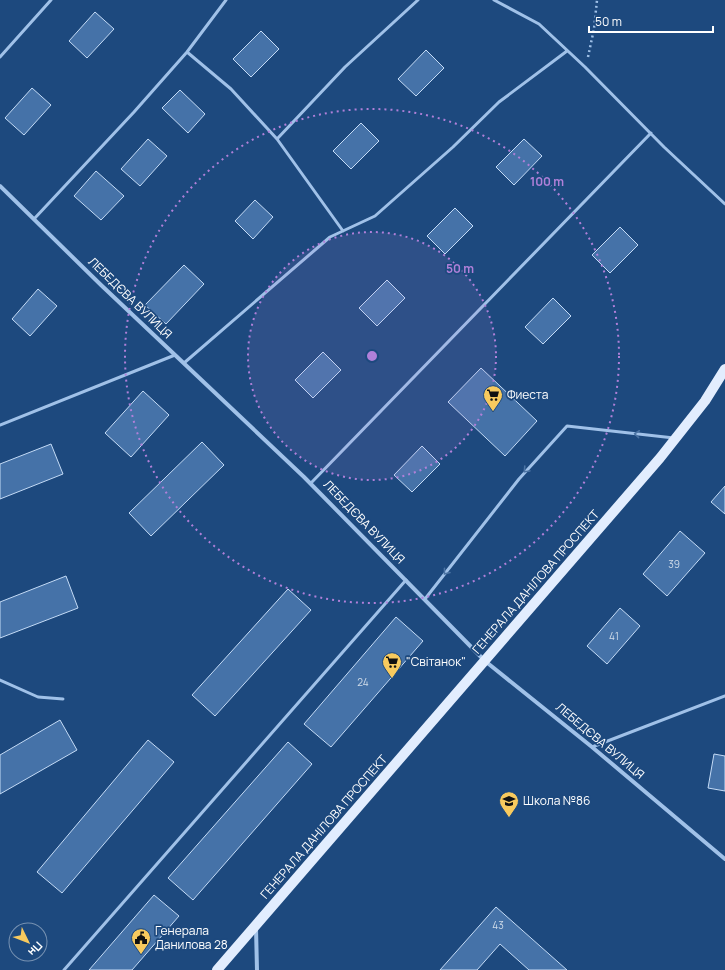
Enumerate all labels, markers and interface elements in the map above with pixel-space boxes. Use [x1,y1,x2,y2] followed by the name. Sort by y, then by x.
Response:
[589,8,713,34] scale bar
[595,13,622,30] text: 50 m
[530,173,564,190] text: 100 m
[85,253,176,342] street label: ЛЕБЕДЄВА ВУЛИЦЯ
[446,260,474,277] text: 50 m
[365,349,379,363] centre of rings
[482,384,504,412] supermarket icon: Фиеста
[507,386,548,403] place label: Фиеста
[634,430,640,439] one-way arrow
[524,466,531,473] one-way arrow
[320,476,409,567] street label: ЛЕБЕДЄВА ВУЛИЦЯ
[468,505,604,657] street label: ГЕНЕРАЛА ДАНІЛОВА ПРОСПЕКТ
[668,557,680,571] house number: 39
[443,568,450,575] one-way arrow
[609,629,619,643] house number: 41
[381,651,403,679] supermarket icon: "Світанок"
[406,653,466,670] place label: "Світанок"
[357,675,369,689] house number: 24
[553,699,648,783] street label: ЛЕБЕДЄВА ВУЛИЦЯ
[256,750,392,902] street label: ГЕНЕРАЛА ДАНІЛОВА ПРОСПЕКТ
[498,790,520,818] school or university icon: Школа №86
[523,792,590,809] place label: Школа №86
[492,918,504,932] house number: 43
[8,922,48,962] north arrow
[155,922,228,953] place label: Генерала Данилова 28
[130,927,152,955] public building icon: Генерала Данилова 28
[25,939,46,960] text: Пн

